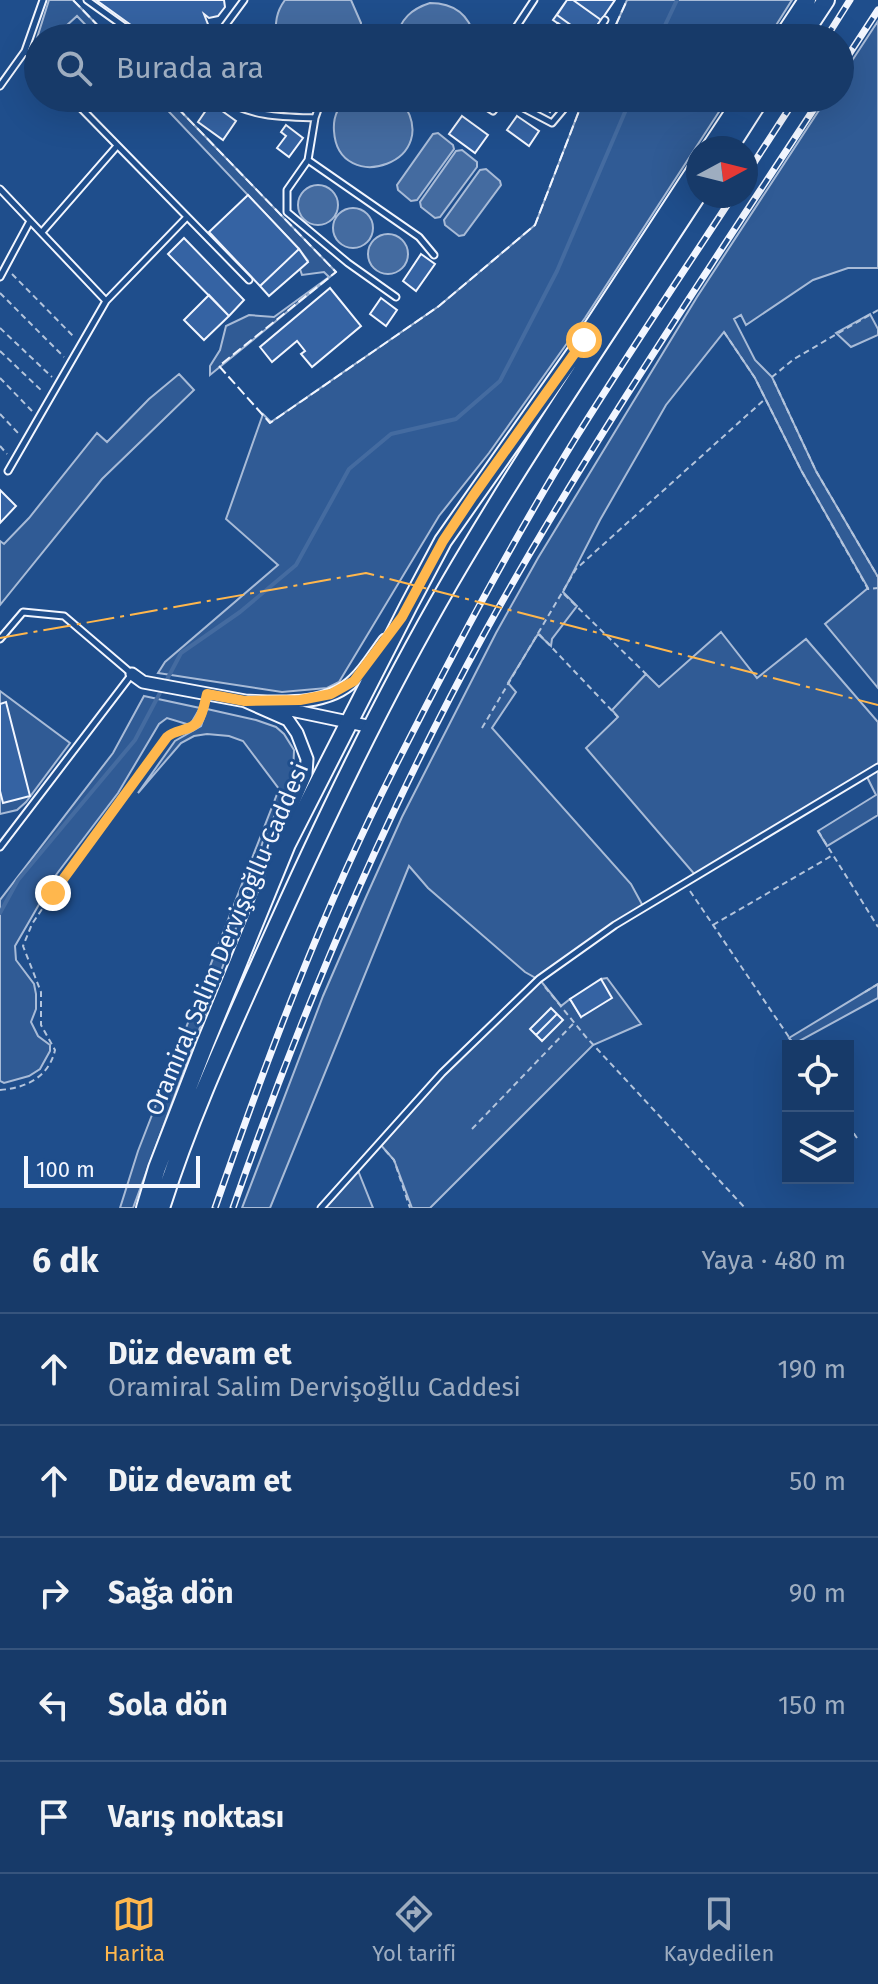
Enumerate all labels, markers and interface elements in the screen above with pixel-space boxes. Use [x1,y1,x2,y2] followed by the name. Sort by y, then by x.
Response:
[24,24,854,112] search box
[52,46,96,90] icon: search
[116,50,264,86] text: Burada ara
[686,136,758,208] north arrow
[566,322,602,358] route start
[140,758,314,1120] street label: Oramiral Salim Dervişoğllu Caddesi
[35,875,71,911] route end
[782,1040,854,1184] map controls
[782,1040,854,1112] button: locate
[782,1112,854,1184] button: layers
[24,1152,200,1188] scale bar
[36,1156,95,1183] text: 100 m
[32,1240,98,1281] text: 6 dk
[702,1245,846,1276] text: Yaya · 480 m
[108,1336,292,1372] text: Düz devam et
[32,1347,76,1391] icon: ahead
[777,1354,846,1385] text: 190 m
[108,1372,521,1403] text: Oramiral Salim Dervişoğllu Caddesi
[32,1459,76,1503] icon: ahead
[108,1463,292,1499] text: Düz devam et
[789,1466,846,1497] text: 50 m
[32,1571,76,1615] icon: right
[108,1575,234,1611] text: Sağa dön
[789,1578,846,1609] text: 90 m
[32,1683,76,1727] icon: left
[108,1687,228,1723] text: Sola dön
[778,1690,846,1721] text: 150 m
[32,1795,76,1839] icon: arrive
[108,1799,284,1835] text: Varış noktası
[104,1892,165,1967] tab: Harita
[372,1892,456,1967] tab: Yol tarifi
[663,1892,774,1967] tab: Kaydedilen

